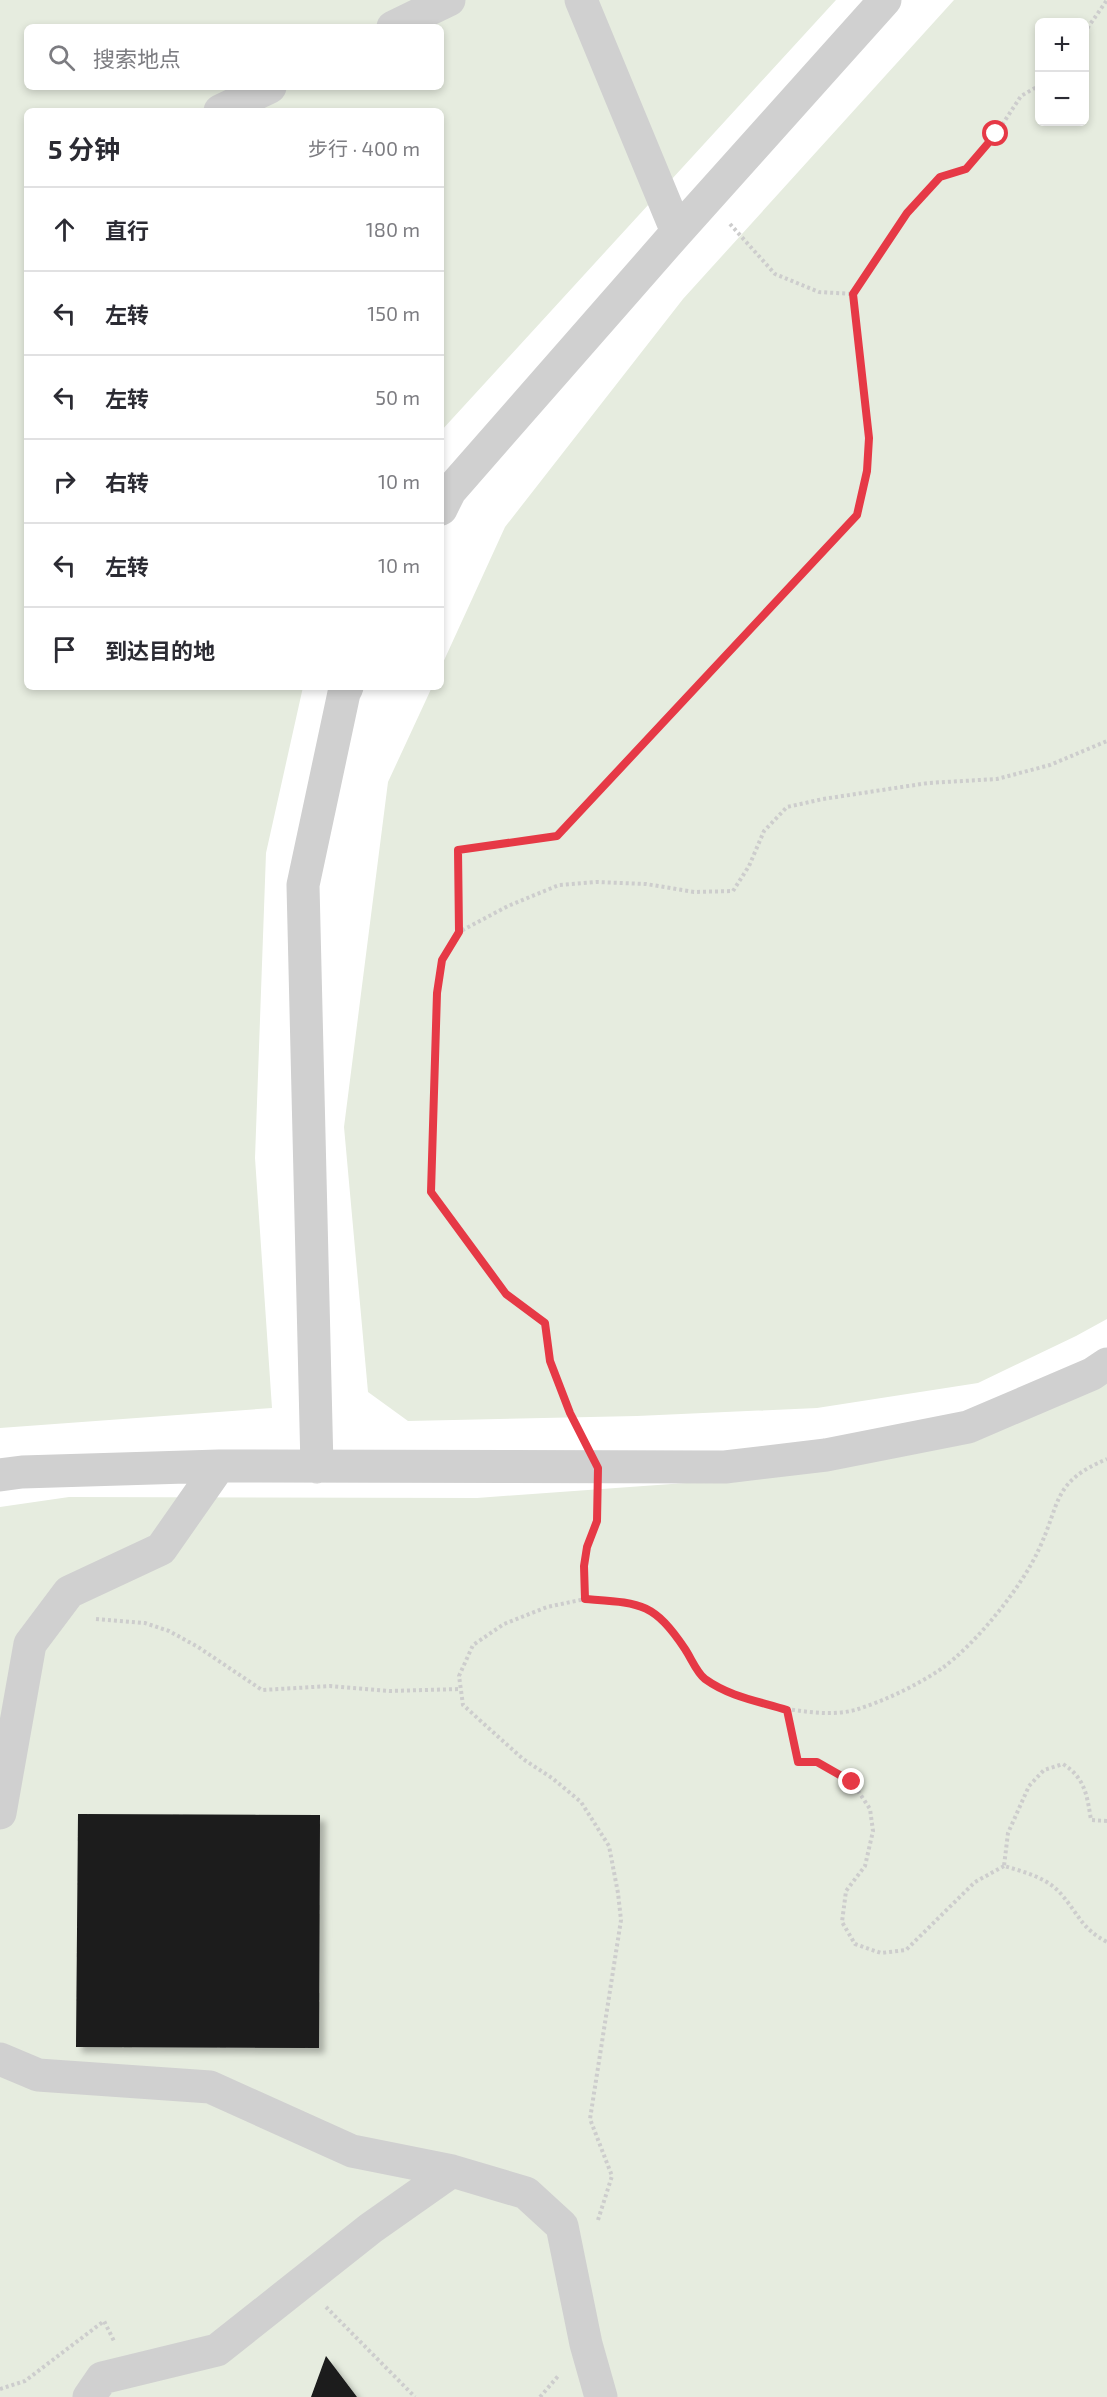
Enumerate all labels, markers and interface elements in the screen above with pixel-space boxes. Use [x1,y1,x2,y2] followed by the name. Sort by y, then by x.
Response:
[1035,18,1089,126] map controls
[1035,18,1089,72] button: +
[24,24,444,90] search box
[45,41,78,74] icon: search
[93,45,181,71] text: 搜索地点
[1035,72,1089,126] button: −
[982,120,1008,146] route start
[48,133,120,164] text: 5 分钟
[308,136,420,160] text: 步行 · 400 m
[48,213,81,246] icon: ahead
[105,217,149,243] text: 直行
[366,217,420,241] text: 180 m
[48,297,81,330] icon: left
[105,301,149,327] text: 左转
[367,301,420,325] text: 150 m
[48,381,81,414] icon: left
[105,385,149,411] text: 左转
[375,385,420,409] text: 50 m
[48,465,81,498] icon: right
[105,469,149,495] text: 右转
[378,469,420,493] text: 10 m
[48,549,81,582] icon: left
[105,553,149,579] text: 左转
[378,553,420,577] text: 10 m
[48,633,81,666] icon: arrive
[105,637,215,663] text: 到达目的地
[838,1768,864,1794] route end

